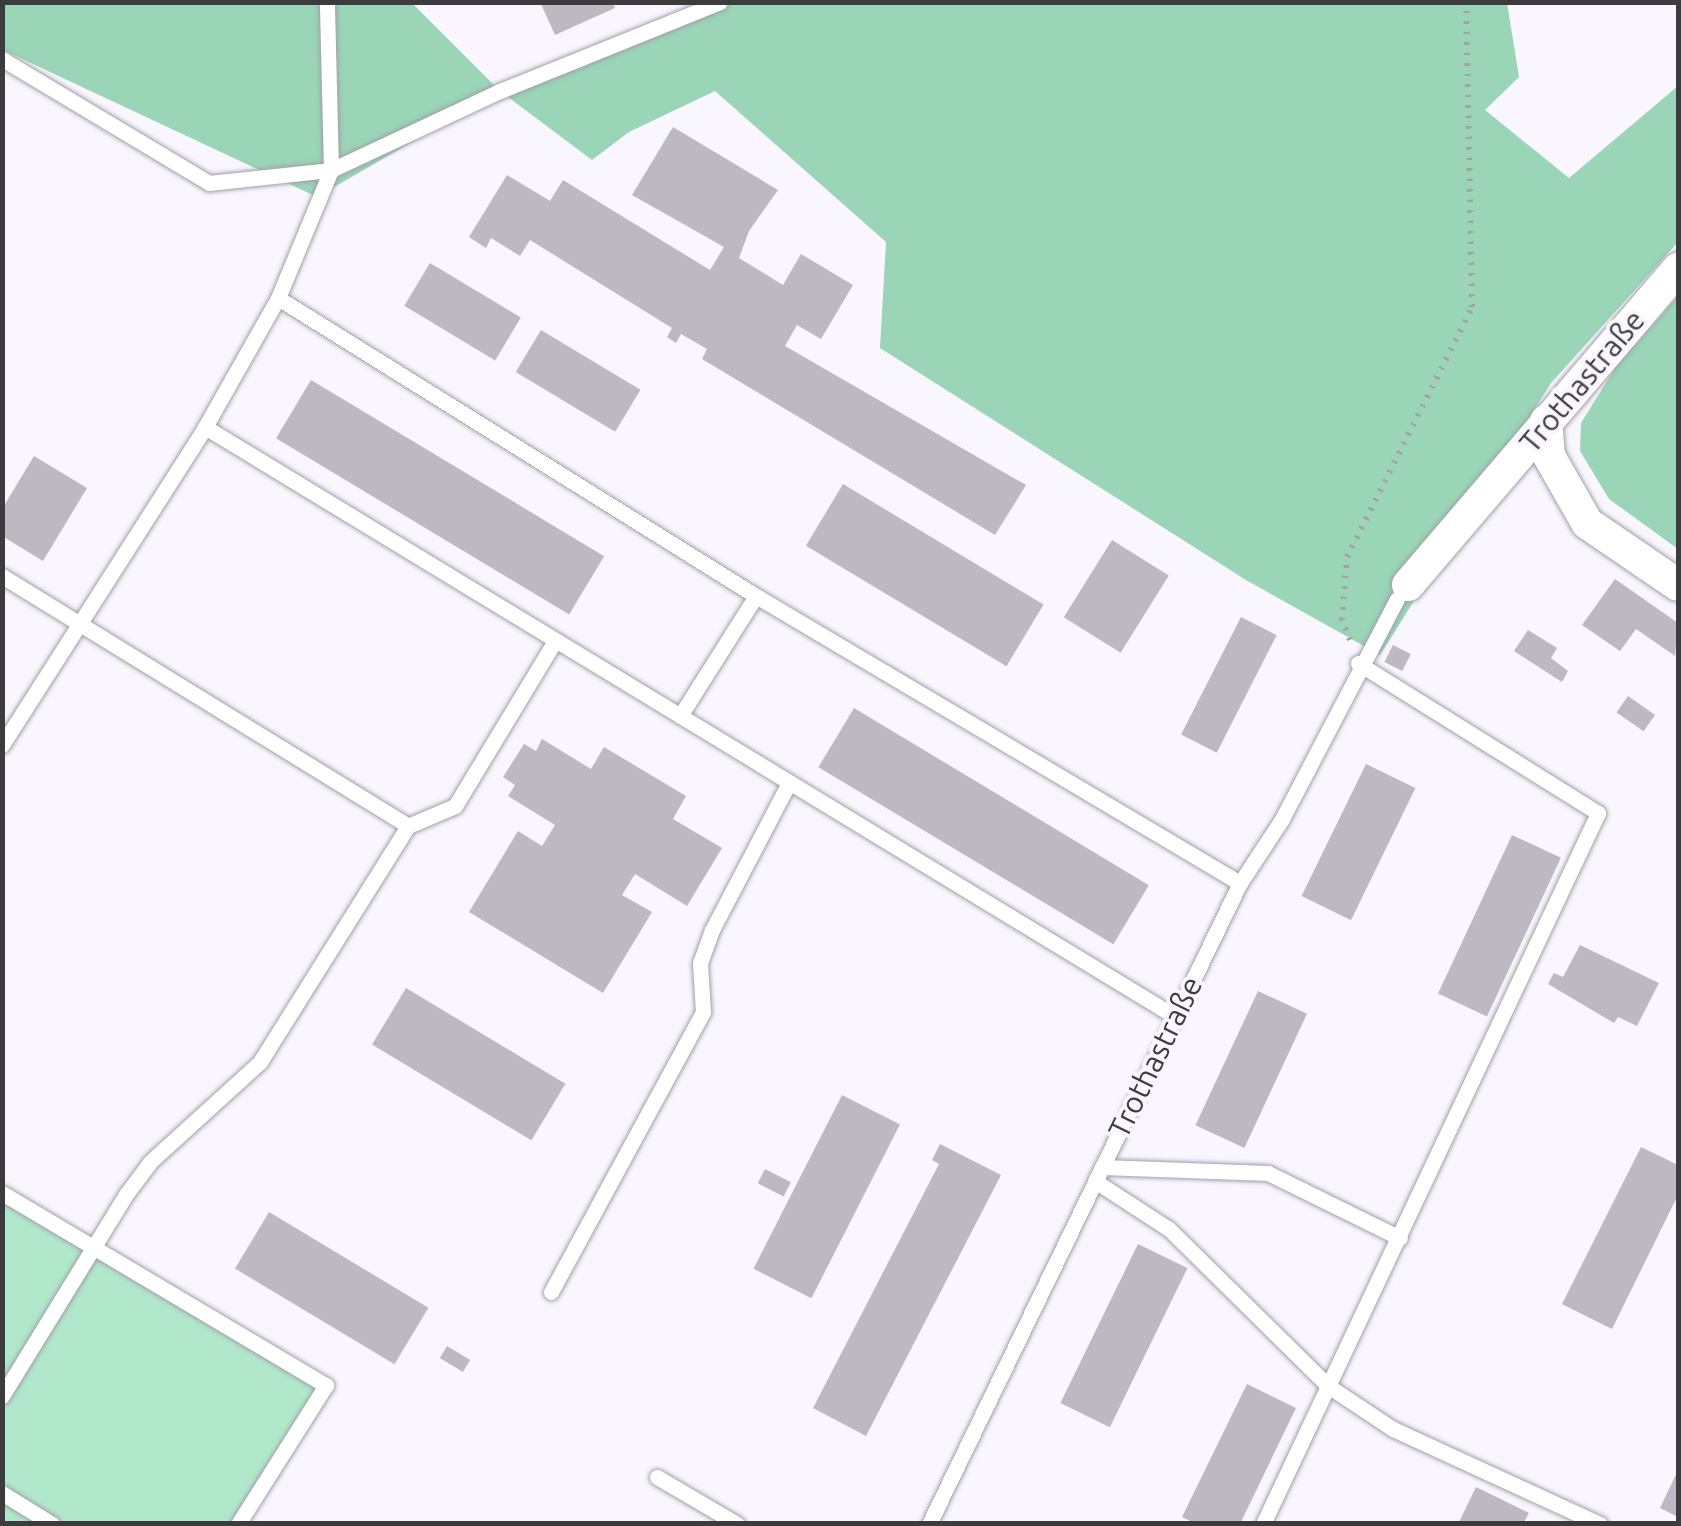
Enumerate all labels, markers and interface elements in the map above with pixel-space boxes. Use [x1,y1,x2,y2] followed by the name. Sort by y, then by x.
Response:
[1512,302,1652,460] street label: Trothastraße
[1100,970,1210,1144] street label: Trothastraße

